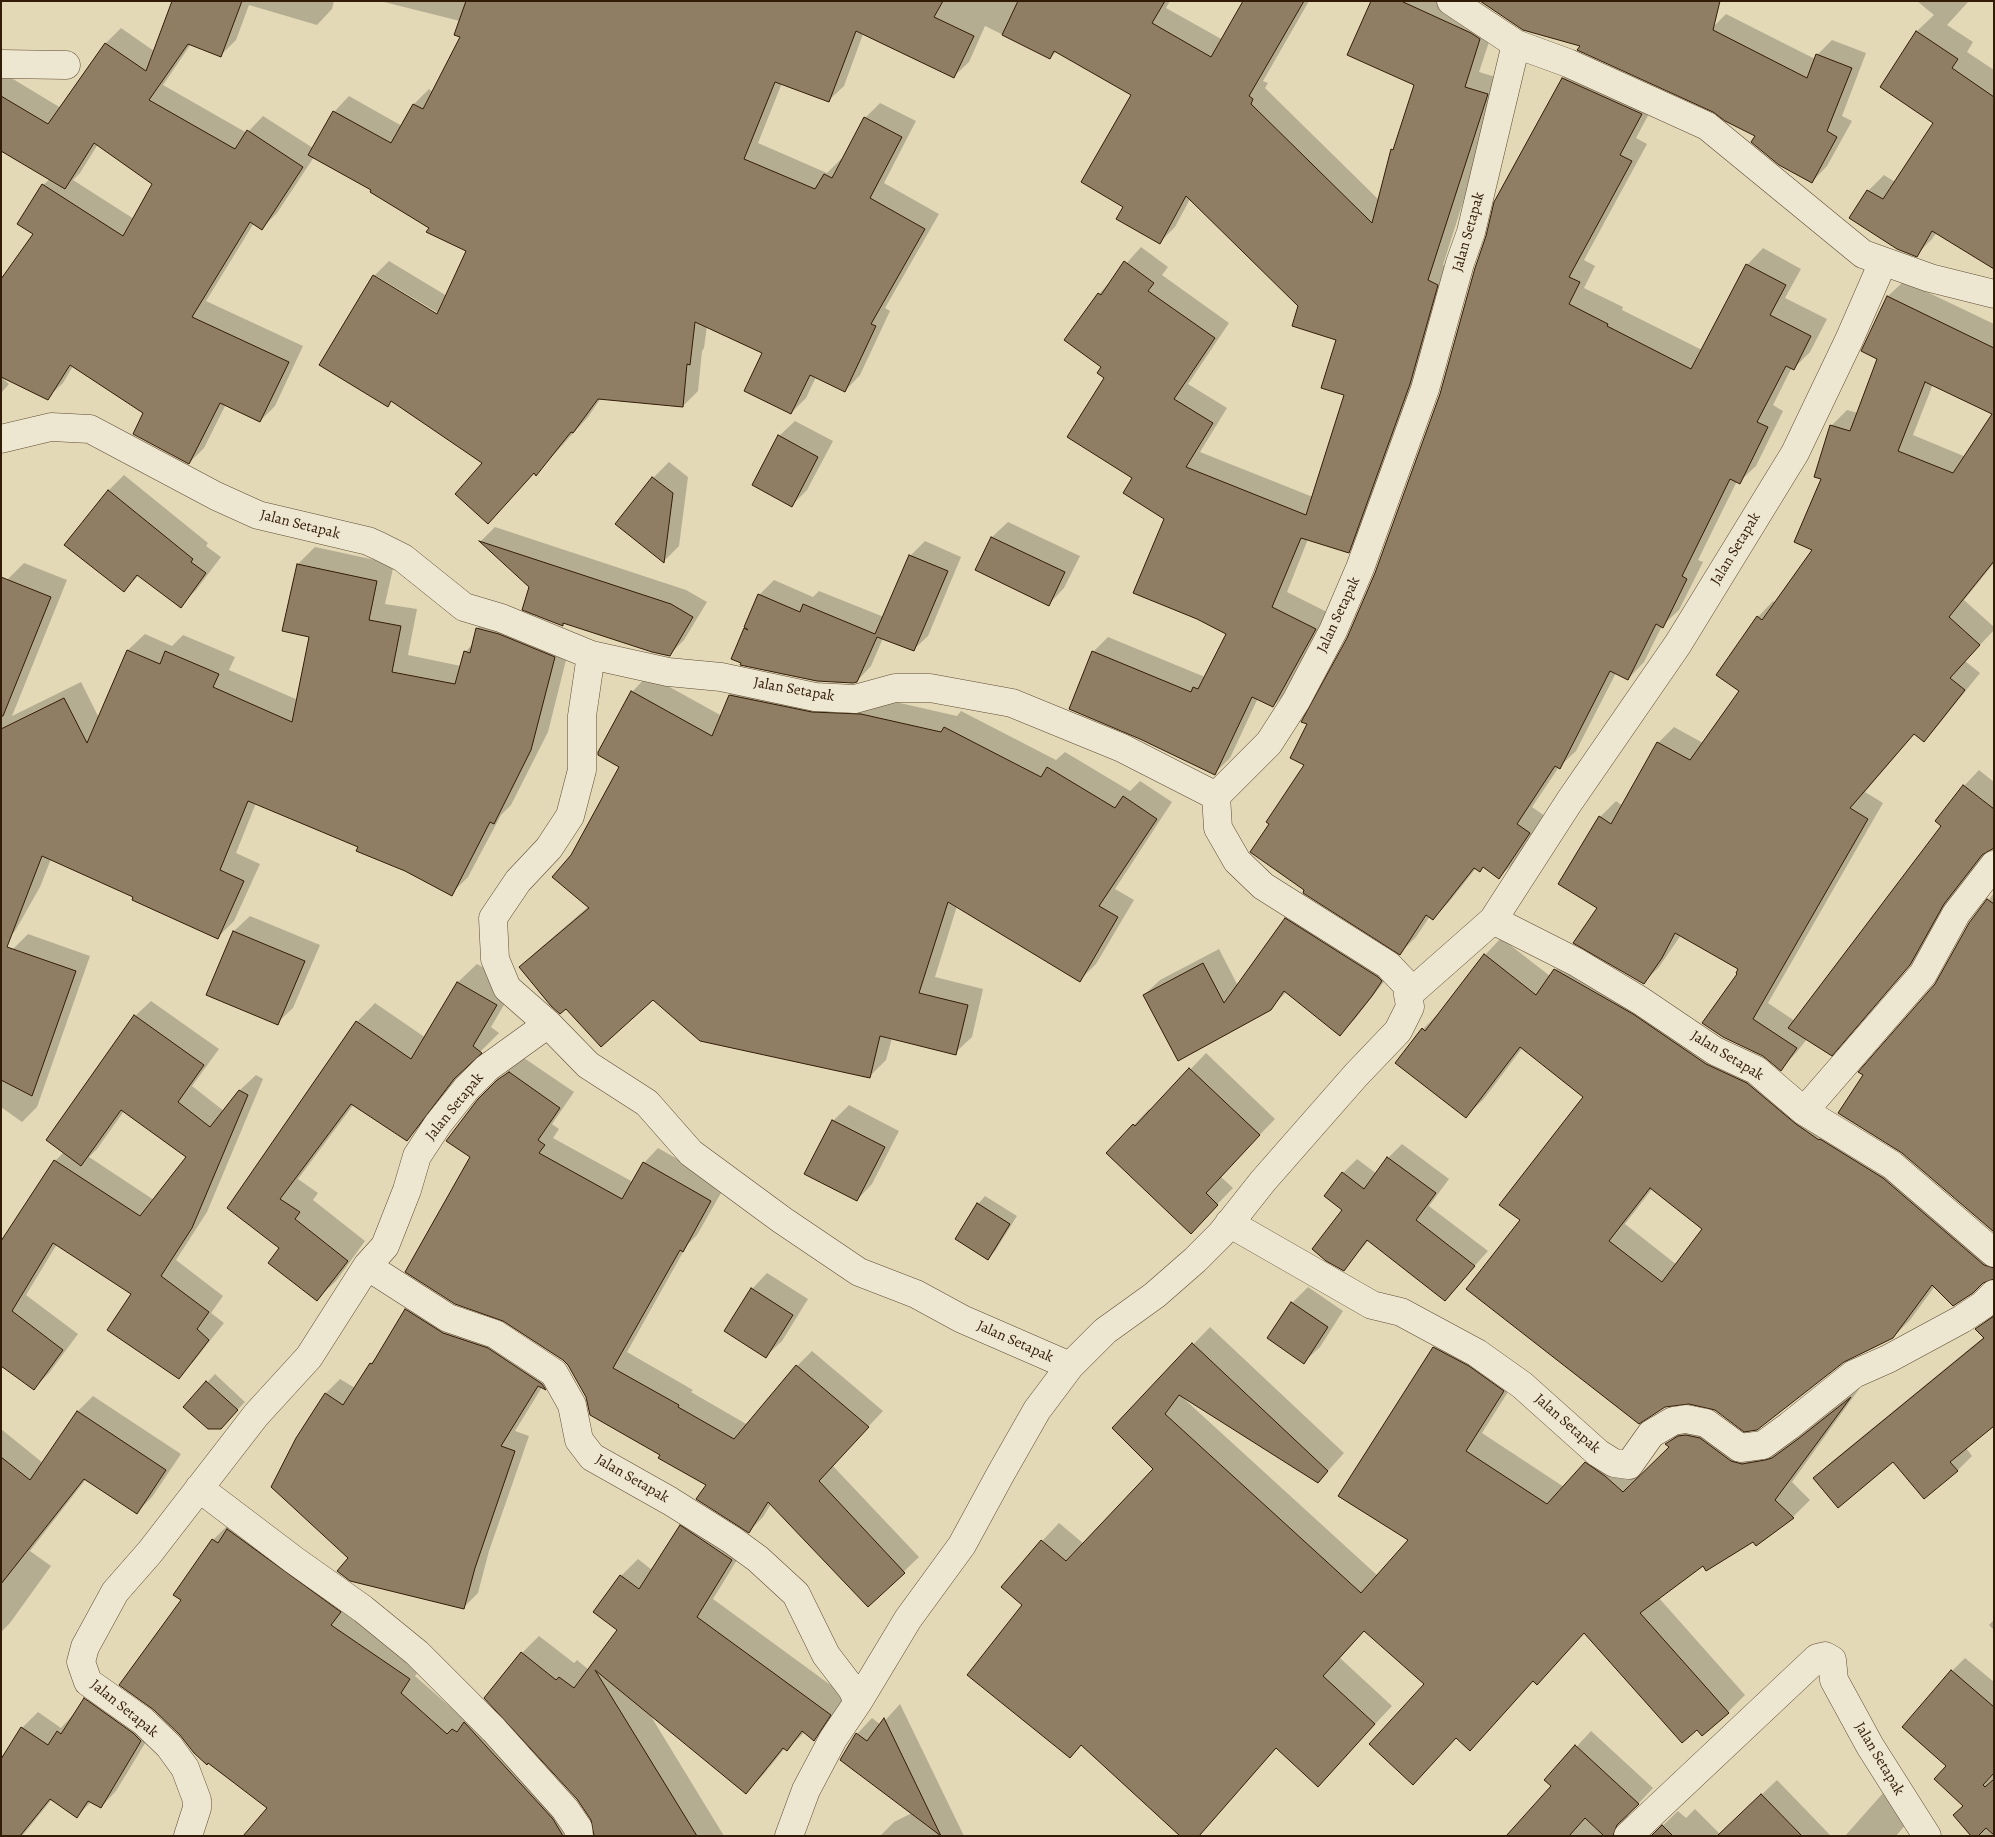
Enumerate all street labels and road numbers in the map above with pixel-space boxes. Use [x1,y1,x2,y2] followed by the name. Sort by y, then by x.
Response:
[1449,190,1489,274] street label: Jalan Setapak
[258,506,342,544] street label: Jalan Setapak
[1707,509,1765,589] street label: Jalan Setapak
[1314,574,1364,656] street label: Jalan Setapak
[752,674,836,706] street label: Jalan Setapak
[1687,1027,1767,1085] street label: Jalan Setapak
[422,1069,488,1145] street label: Jalan Setapak
[974,1317,1056,1367] street label: Jalan Setapak
[1530,1390,1604,1458] street label: Jalan Setapak
[592,1451,672,1507] street label: Jalan Setapak
[86,1676,162,1742] street label: Jalan Setapak
[1850,1719,1908,1799] street label: Jalan Setapak

